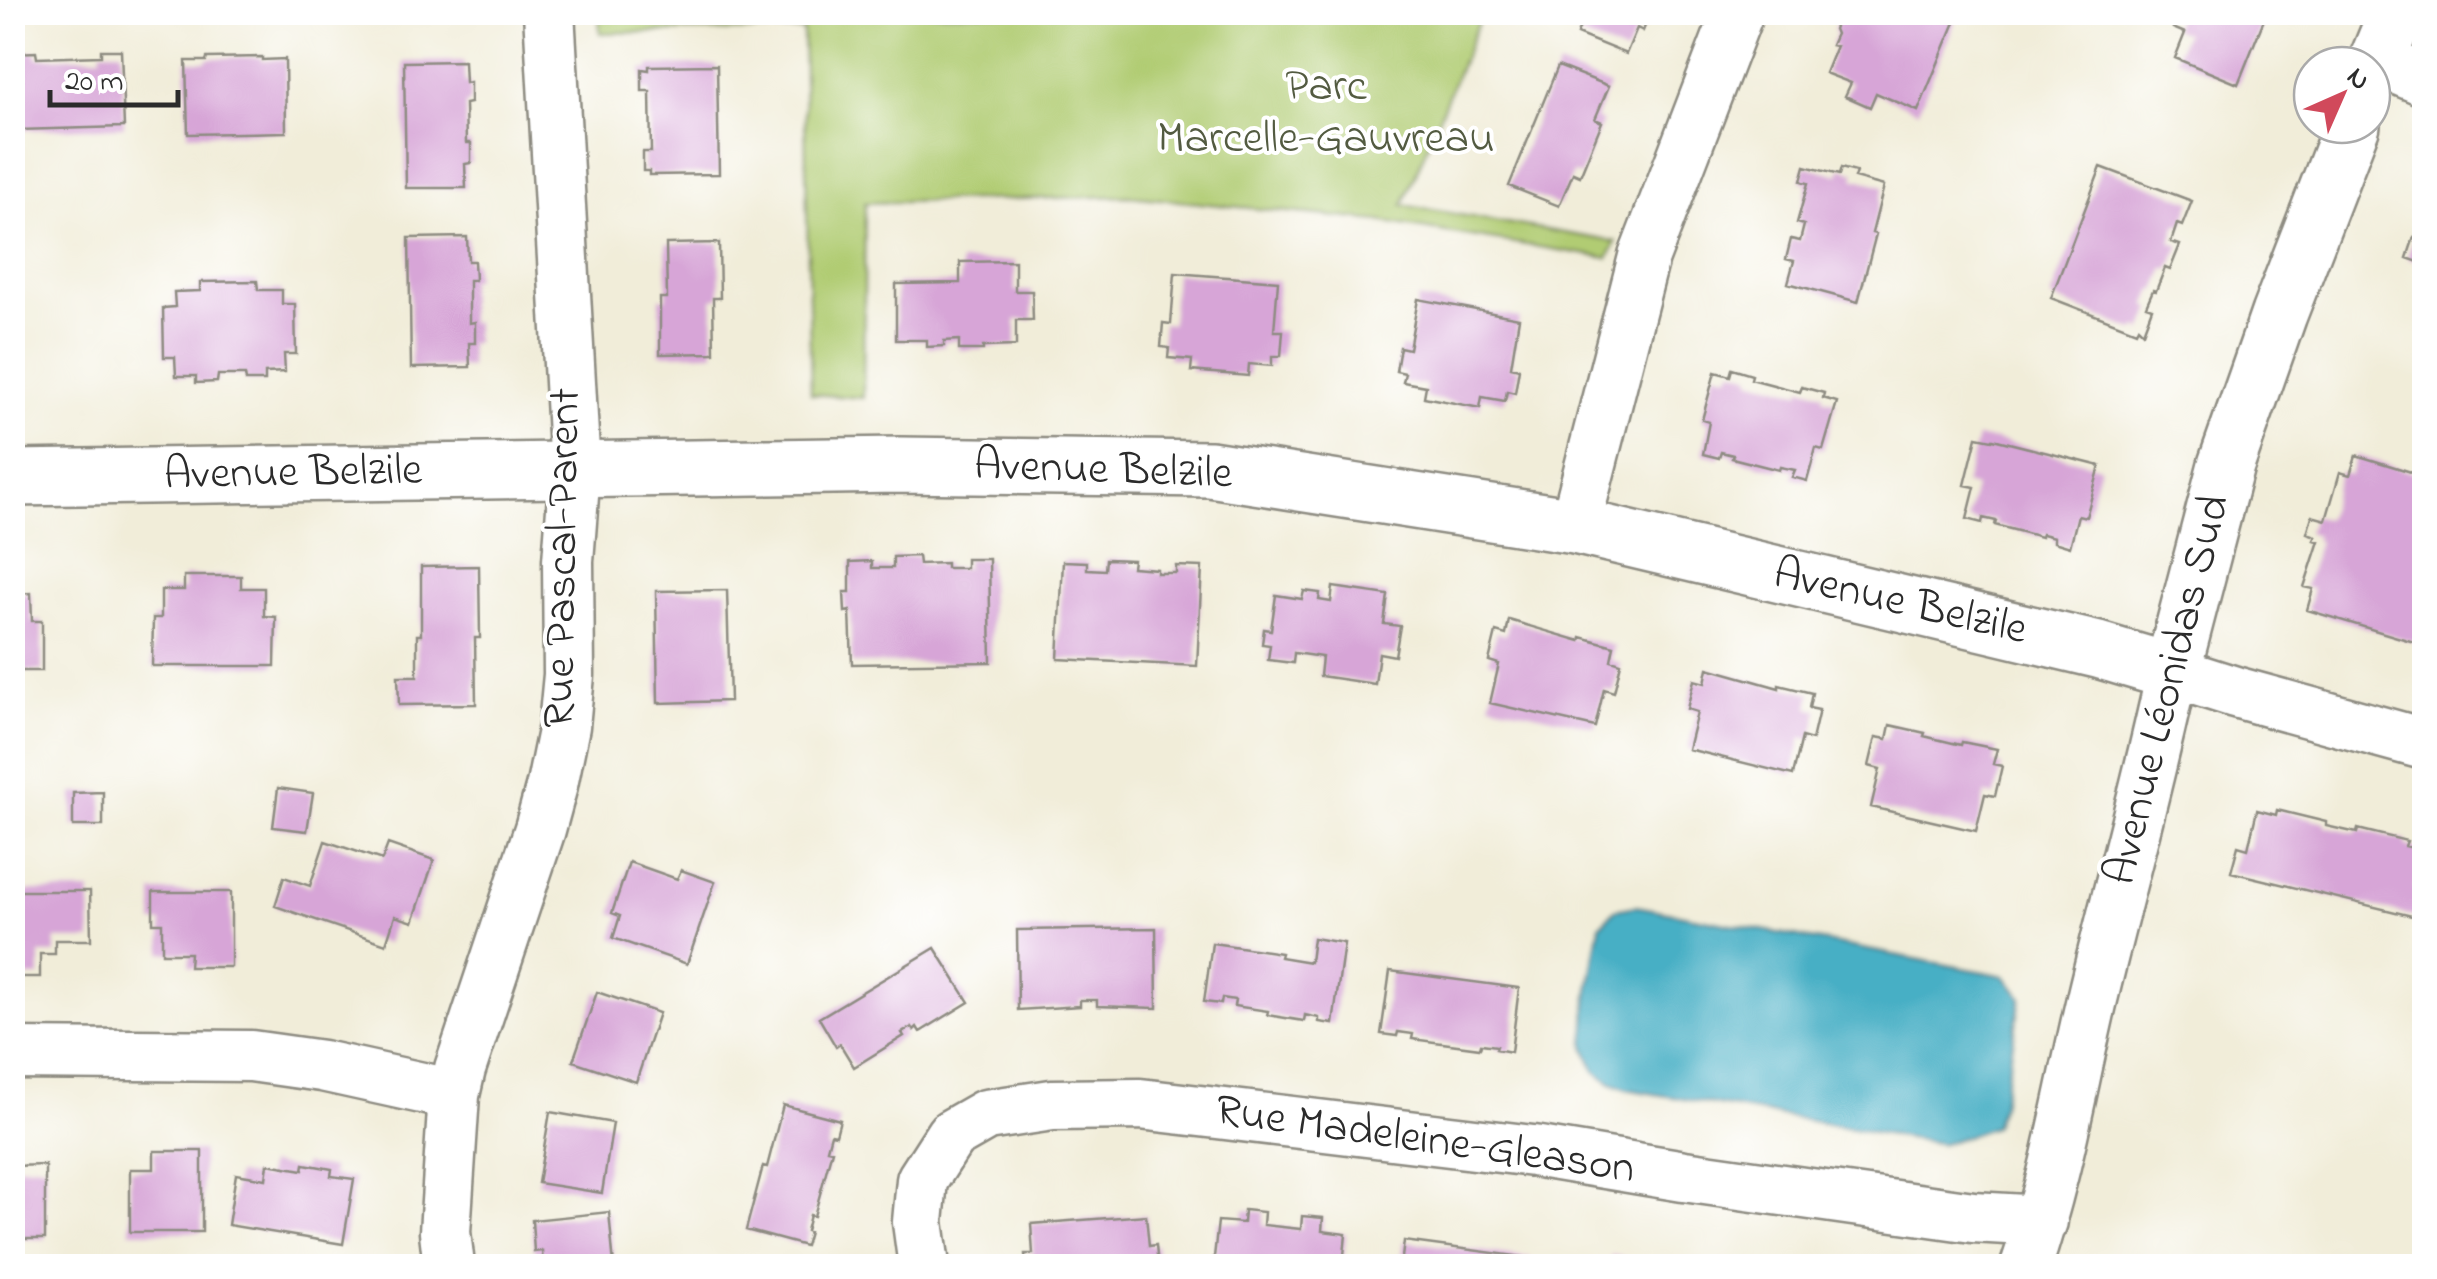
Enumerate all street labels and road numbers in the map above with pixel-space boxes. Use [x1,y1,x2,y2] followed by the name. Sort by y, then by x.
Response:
[528,387,600,729] street label: Rue Pascal-Parent
[973,434,1234,509] street label: Avenue Belzile
[163,439,424,509] street label: Avenue Belzile
[2089,488,2249,892] street label: Avenue Léonidas Sud
[1767,542,2034,664] street label: Avenue Belzile
[1211,1079,1639,1203] street label: Rue Madeleine-Gleason

